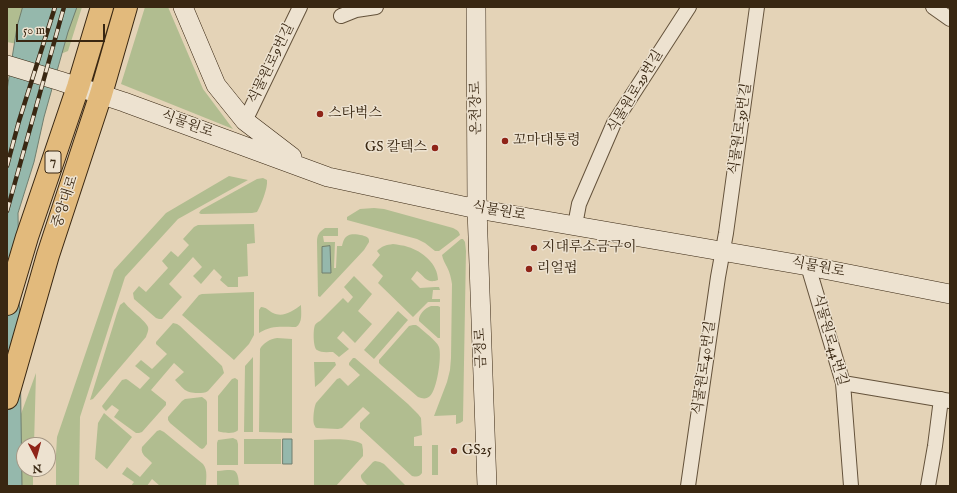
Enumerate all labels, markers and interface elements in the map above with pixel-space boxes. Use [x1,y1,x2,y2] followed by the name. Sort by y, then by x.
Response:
[18,16,107,42] scale bar
[245,21,299,107] street label: 식물원로9번길
[23,23,45,38] text: 50 m
[605,47,667,137] street label: 식물원로29번길
[468,81,486,135] street label: 온천장로
[726,82,756,176] street label: 식물원로39번길
[328,106,382,122] place label: 스타벅스
[159,108,215,142] street label: 식물원로
[315,109,325,119] marker: 스타벅스
[513,133,581,149] place label: 꼬마대통령
[500,136,510,146] marker: 꼬마대통령
[365,140,427,156] place label: GS 칼텍스
[430,143,440,153] marker: GS 칼텍스
[45,151,61,173] road number: 7
[50,174,82,230] street label: 중앙대로
[471,199,527,225] street label: 식물원로
[542,240,637,256] place label: 지대루소금구이
[529,243,539,253] marker: 지대루소금구이
[790,255,846,281] street label: 식물원로
[537,261,578,277] place label: 리얼펍
[524,264,534,274] marker: 리얼펍
[808,292,850,388] street label: 식물원로44번길
[690,320,720,416] street label: 식물원로40번길
[473,327,491,369] street label: 금정로
[16,437,56,477] north arrow
[462,443,492,459] place label: GS25
[449,446,459,456] marker: GS25
[32,460,43,475] text: N

